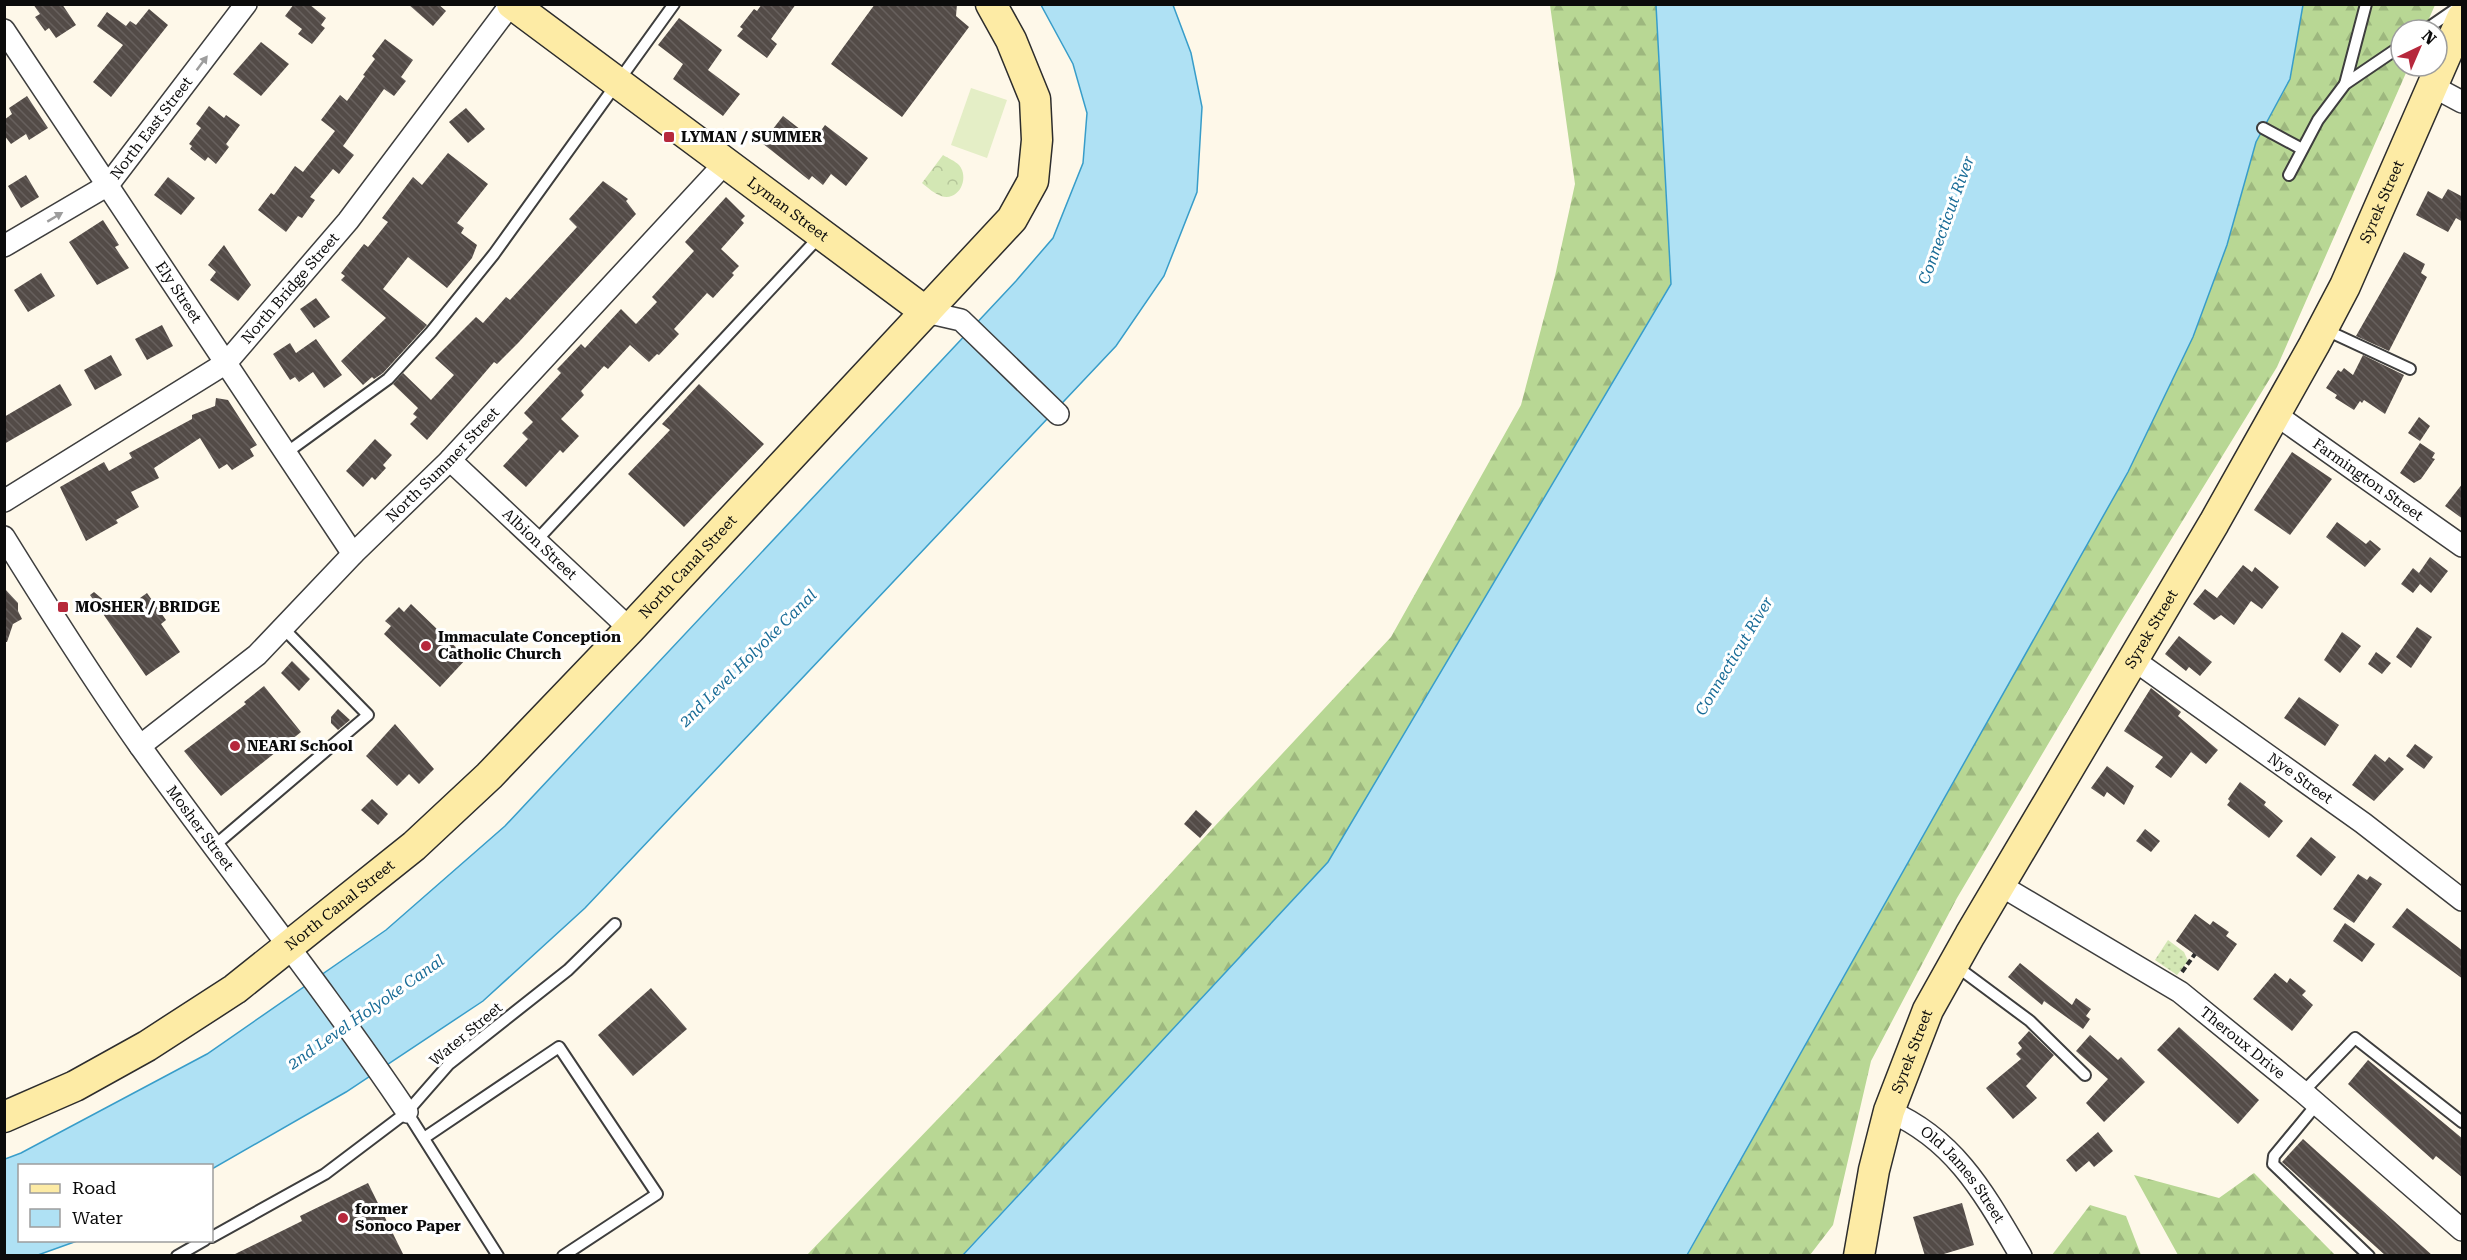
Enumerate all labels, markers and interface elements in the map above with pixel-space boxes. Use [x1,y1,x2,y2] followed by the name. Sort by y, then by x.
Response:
[2389,18,2449,78] north arrow
[2418,26,2440,49] text: N
[195,55,207,70] one-way arrow
[107,73,196,183] street label: North East Street
[681,128,822,146] place label: LYMAN / SUMMER
[662,130,676,144] marker: LYMAN / SUMMER
[1914,153,1978,287] water label: Connecticut River
[2356,157,2408,246] street label: Syrek Street
[744,173,832,246] street label: Lyman Street
[47,211,63,222] one-way arrow
[238,229,343,347] street label: North Bridge Street
[152,258,206,327] street label: Ely Street
[382,403,503,526] street label: North Summer Street
[2310,435,2427,525] street label: Farmington Street
[499,505,581,584] street label: Albion Street
[635,511,741,622] street label: North Canal Street
[675,585,821,731] water label: 2nd Level Holyoke Canal
[2121,586,2182,672] street label: Syrek Street
[1691,593,1777,719] water label: Connecticut River
[75,598,220,616] place label: MOSHER / BRIDGE
[56,600,70,614] marker: MOSHER / BRIDGE
[438,628,621,663] place label: Immaculate Conception Catholic Church
[419,639,433,653] marker: Immaculate Conception Catholic Church
[247,737,353,755] place label: NEARI School
[228,739,242,753] marker: NEARI School
[2264,749,2337,808] street label: Nye Street
[163,782,238,874] street label: Mosher Street
[282,856,399,954] street label: North Canal Street
[283,951,448,1074] water label: 2nd Level Holyoke Canal
[426,998,506,1070] street label: Water Street
[2196,1003,2289,1083] street label: Theroux Drive
[1888,1007,1936,1096] street label: Syrek Street
[1917,1122,2009,1227] street label: Old James Street
[18,1164,213,1242] legend
[72,1177,117,1198] text: Road
[355,1200,461,1235] place label: former Sonoco Paper
[72,1207,123,1228] text: Water
[336,1211,350,1225] marker: former Sonoco Paper

